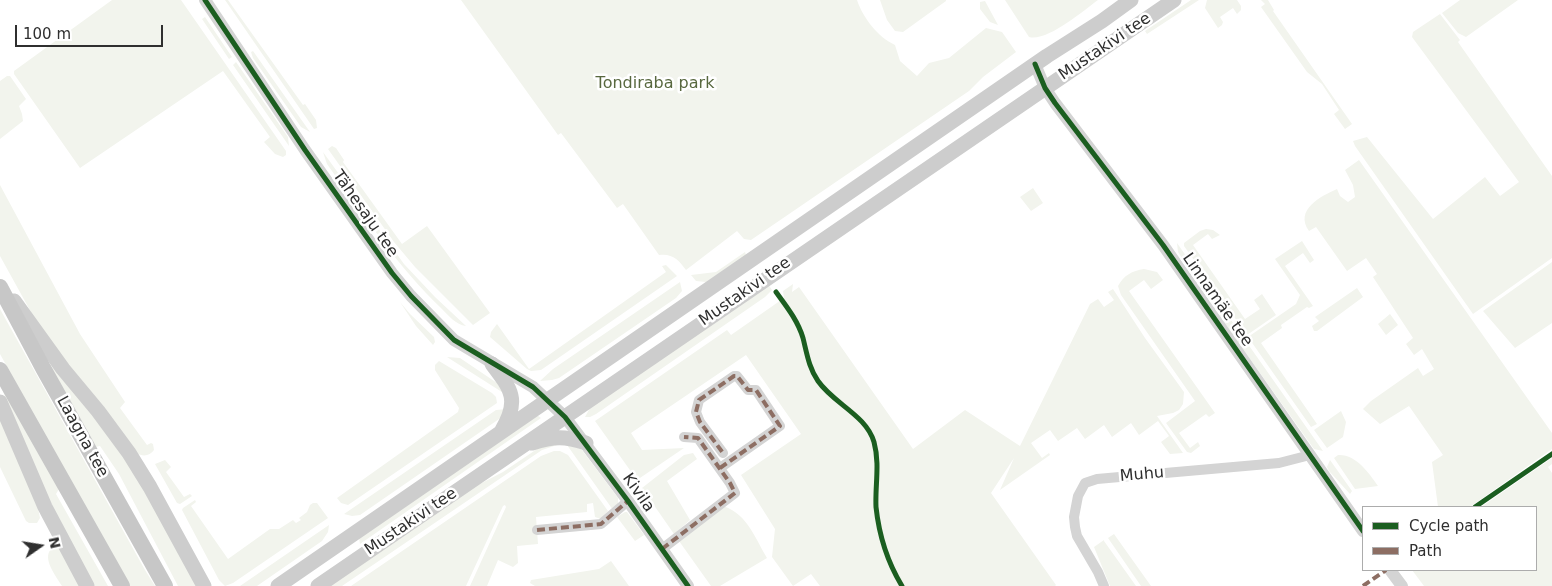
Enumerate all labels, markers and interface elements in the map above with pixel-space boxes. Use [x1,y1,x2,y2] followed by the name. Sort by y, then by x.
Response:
[1055,9,1155,85] street label: Mustakivi tee
[18,15,165,47] scale bar
[23,25,71,43] text: 100 m
[596,74,714,94] park label: Tondiraba park
[328,167,402,261] street label: Tähesaju tee
[1178,250,1256,350] street label: Linnamäe tee
[696,253,794,331] street label: Mustakivi tee
[52,393,112,481] street label: Laagna tee
[1119,464,1165,486] street label: Muhu
[618,470,658,516] street label: Kivila
[361,484,461,560] street label: Mustakivi tee
[1362,506,1537,571] legend
[1409,517,1489,535] text: Cycle path
[15,521,65,571] north arrow
[46,535,64,550] text: N
[1409,542,1442,560] text: Path

